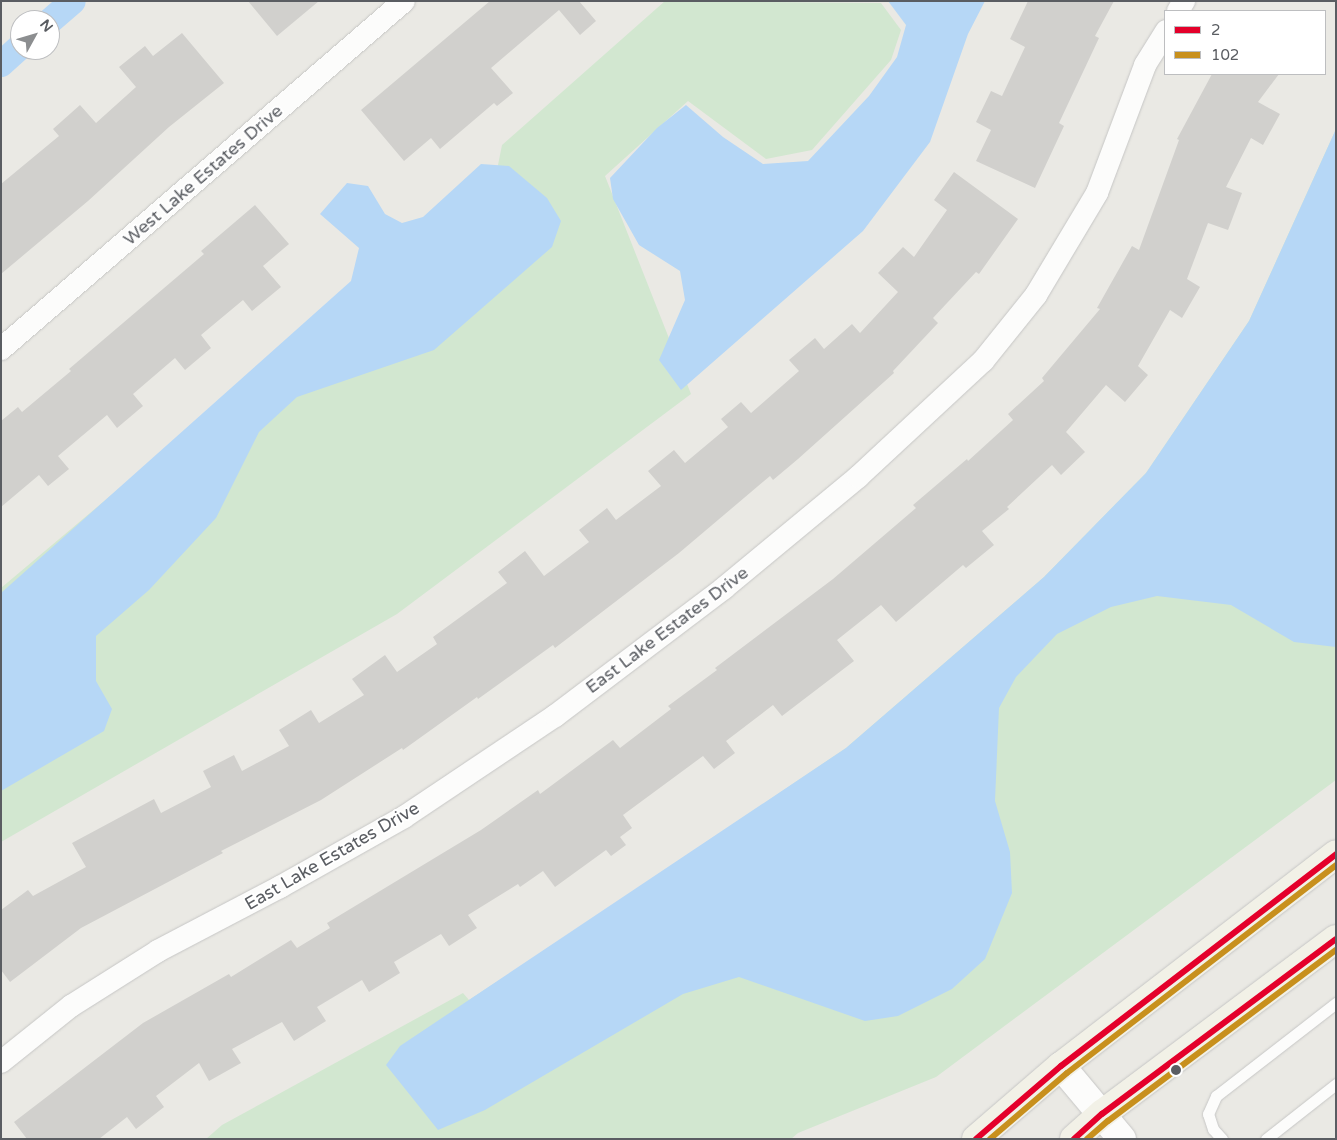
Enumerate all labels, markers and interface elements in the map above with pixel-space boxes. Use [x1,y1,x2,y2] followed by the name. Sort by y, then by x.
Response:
[10,10,60,60] north arrow
[1164,10,1327,75] legend
[36,16,56,36] text: N
[1211,21,1220,39] text: 2
[1211,46,1239,64] text: 102
[119,100,287,250] street label: West Lake Estates Drive
[581,562,753,698] street label: East Lake Estates Drive
[241,797,423,915] street label: East Lake Estates Drive
[1171,1065,1181,1075] unlabelled marker

